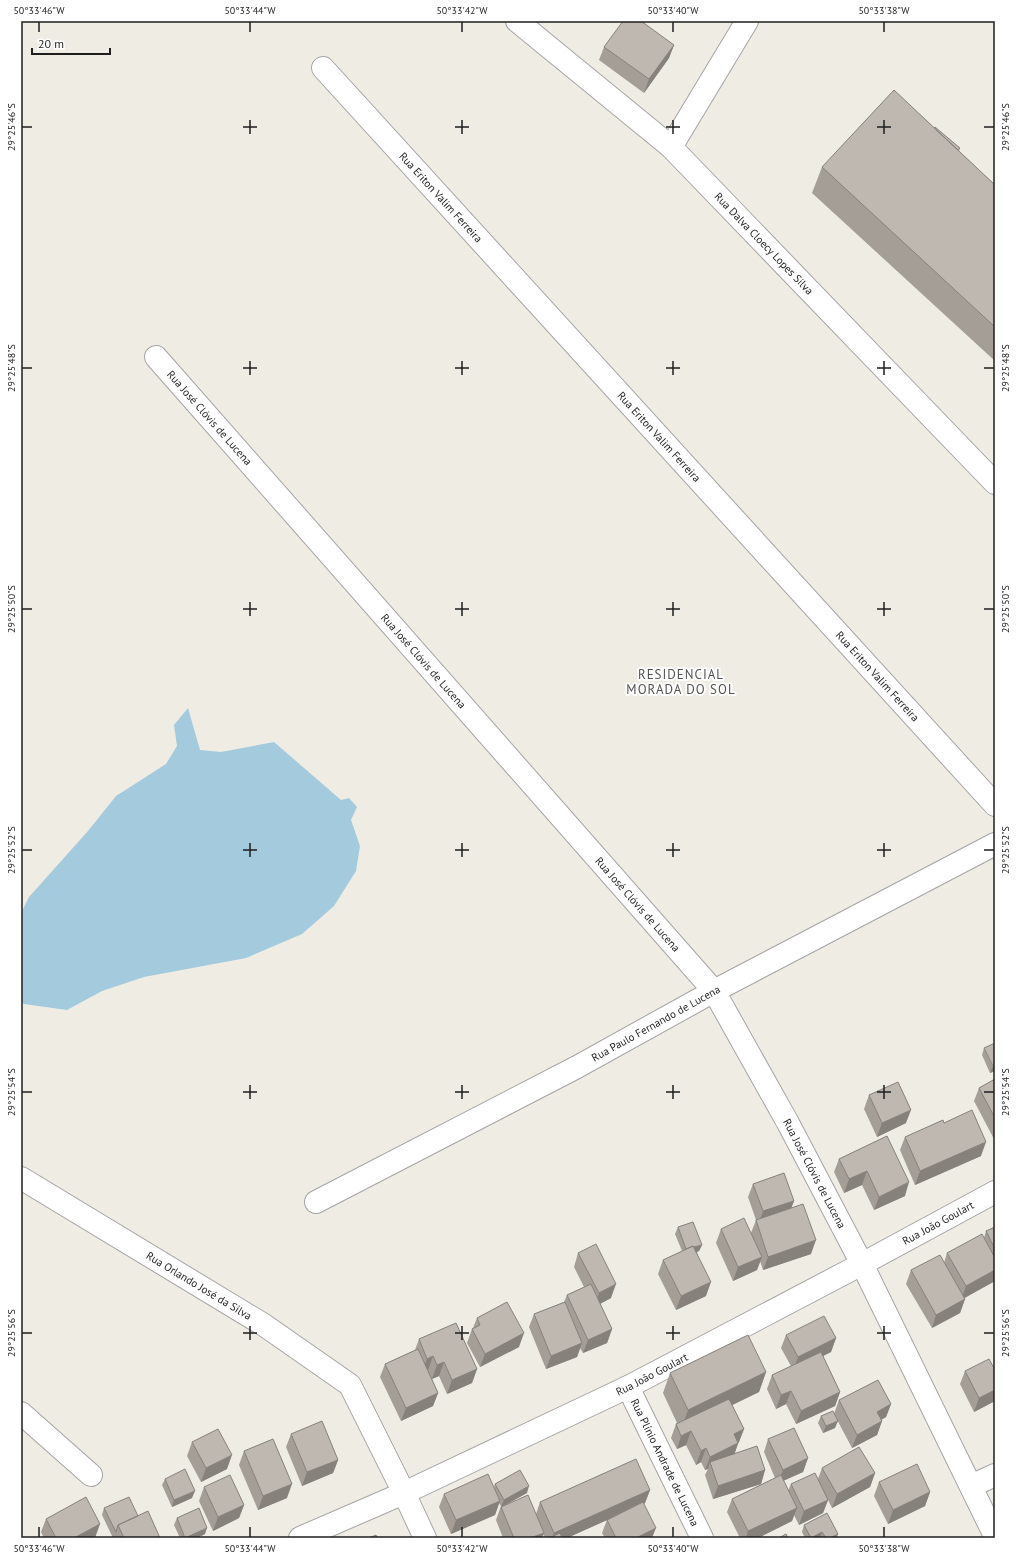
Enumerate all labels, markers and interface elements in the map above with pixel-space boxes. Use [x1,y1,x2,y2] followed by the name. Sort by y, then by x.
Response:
[13,4,65,17] text: 50°33'46"W
[224,4,276,17] text: 50°33'44"W
[436,4,488,17] text: 50°33'42"W
[647,4,699,17] text: 50°33'40"W
[858,4,910,17] text: 50°33'38"W
[32,30,110,56] scale bar
[38,36,64,51] text: 20 m
[5,103,18,151] text: 29°25'46"S
[999,103,1012,151] text: 29°25'46"S
[396,149,486,245] street label: Rua Eriton Valim Ferreira
[712,189,816,298] street label: Rua Dalva Cloecy Lopes Silva
[5,344,18,392] text: 29°25'48"S
[999,344,1012,392] text: 29°25'48"S
[164,367,255,468] street label: Rua José Clóvis de Lucena
[615,389,704,485] street label: Rua Eriton Valim Ferreira
[5,585,18,633] text: 29°25'50"S
[999,585,1012,633] text: 29°25'50"S
[378,611,469,711] street label: Rua José Clóvis de Lucena
[833,628,922,724] street label: Rua Eriton Valim Ferreira
[626,666,736,698] district label: RESIDENCIAL MORADA DO SOL
[5,826,18,874] text: 29°25'52"S
[999,826,1012,874] text: 29°25'52"S
[592,854,683,955] street label: Rua José Clóvis de Lucena
[589,982,723,1065] street label: Rua Paulo Fernando de Lucena
[5,1068,18,1116] text: 29°25'54"S
[999,1068,1012,1116] text: 29°25'54"S
[780,1116,849,1231] street label: Rua José Clóvis de Lucena
[900,1198,977,1248] street label: Rua João Goulart
[144,1248,254,1323] street label: Rua Orlando José da Silva
[5,1309,18,1357] text: 29°25'56"S
[999,1309,1012,1357] text: 29°25'56"S
[613,1350,690,1399] street label: Rua João Goulart
[628,1396,702,1529] street label: Rua Plínio Andrade de Lucena
[13,1542,65,1555] text: 50°33'46"W
[224,1542,276,1555] text: 50°33'44"W
[436,1542,488,1555] text: 50°33'42"W
[647,1542,699,1555] text: 50°33'40"W
[858,1542,910,1555] text: 50°33'38"W

